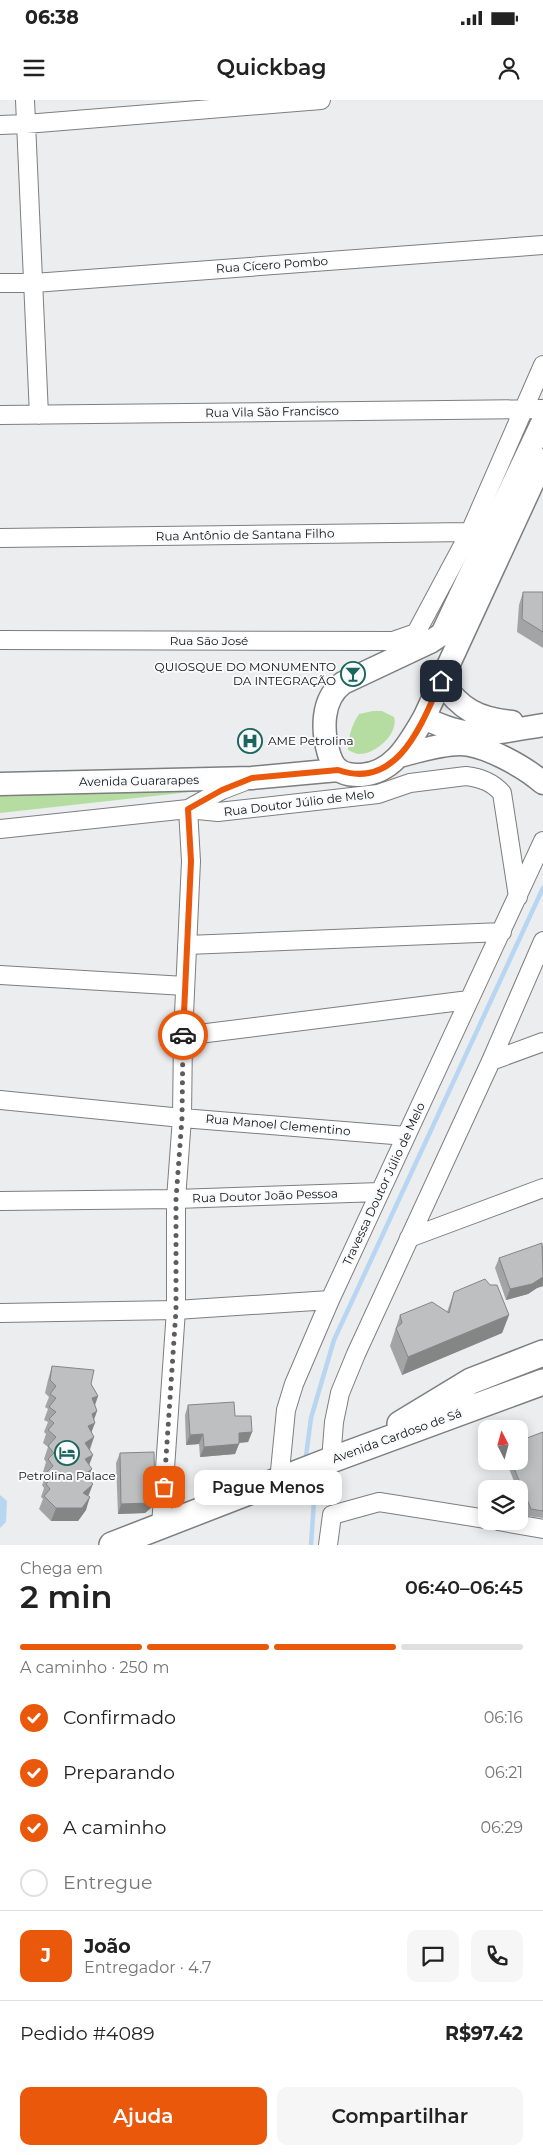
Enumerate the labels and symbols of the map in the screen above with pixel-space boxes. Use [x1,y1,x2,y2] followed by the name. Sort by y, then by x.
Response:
[215,253,329,276] street label: Rua Cícero Pombo
[205,403,339,420] street label: Rua Vila São Francisco
[156,525,334,544] street label: Rua Antônio de Santana Filho
[170,633,248,648] street label: Rua São José
[155,659,336,688] place label: QUIOSQUE DO MONUMENTO DA INTEGRAÇÃO
[420,660,462,702] pin
[340,661,366,687] bar icon: QUIOSQUE DO MONUMENTO DA INTEGRAÇÃO
[237,728,263,754] hospital icon: AME Petrolina
[268,733,354,748] place label: AME Petrolina
[79,772,199,789] street label: Avenida Guararapes
[223,786,375,819] street label: Rua Doutor Júlio de Melo
[158,1010,208,1060] courier
[339,1100,428,1268] street label: Travessa Doutor Júlio de Melo
[205,1111,351,1138] street label: Rua Manoel Clementino
[192,1185,338,1206] street label: Rua Doutor João Pessoa
[330,1405,464,1466] street label: Avenida Cardoso de Sá
[478,1420,528,1470] north arrow
[54,1440,80,1466] hotel icon: Petrolina Palace
[143,1466,185,1508] pin
[18,1468,116,1483] place label: Petrolina Palace
[194,1470,342,1504] callout: Pague Menos

